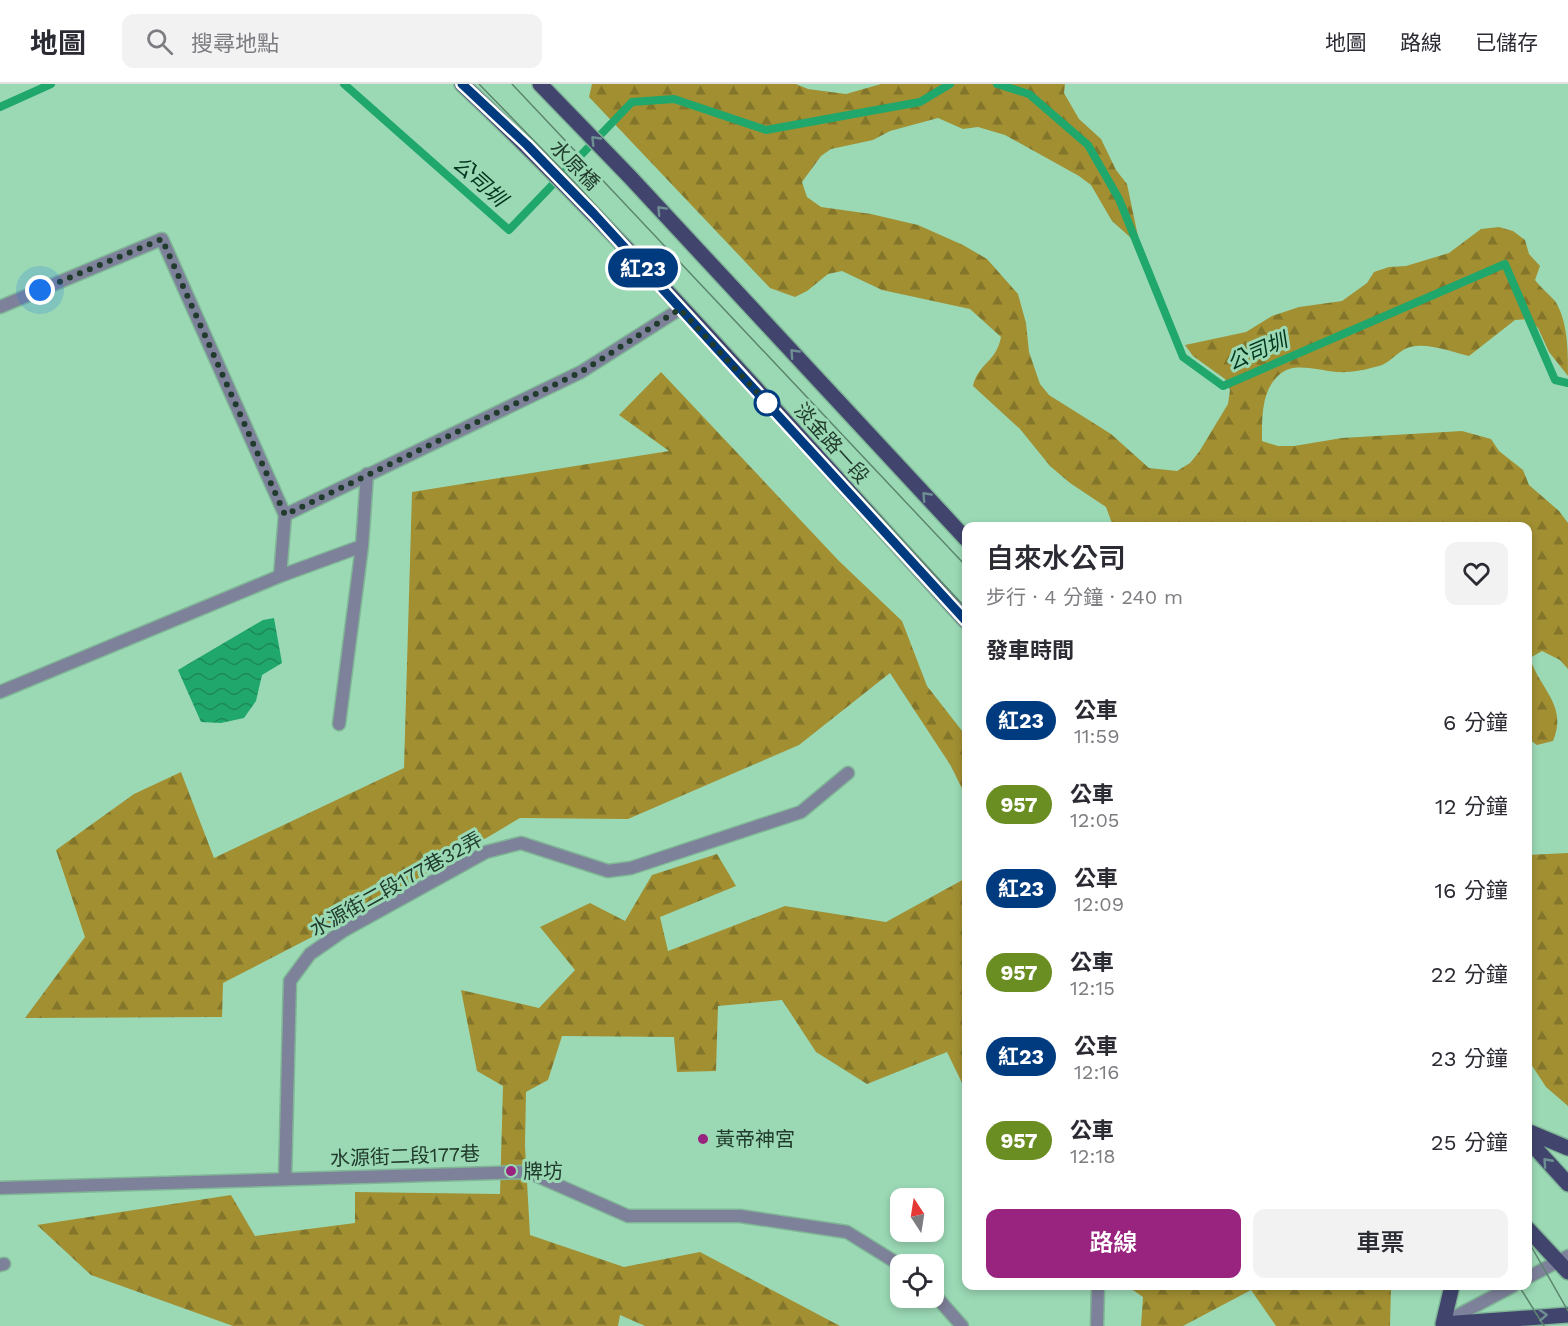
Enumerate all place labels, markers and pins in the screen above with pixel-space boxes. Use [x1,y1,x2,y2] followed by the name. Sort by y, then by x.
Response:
[754,390,780,416] unlabelled marker
[715,1127,795,1151] place label: 黃帝神宮
[696,1132,710,1146] marker: 黃帝神宮
[523,1159,563,1183] place label: 牌坊
[504,1164,518,1178] marker: 牌坊

